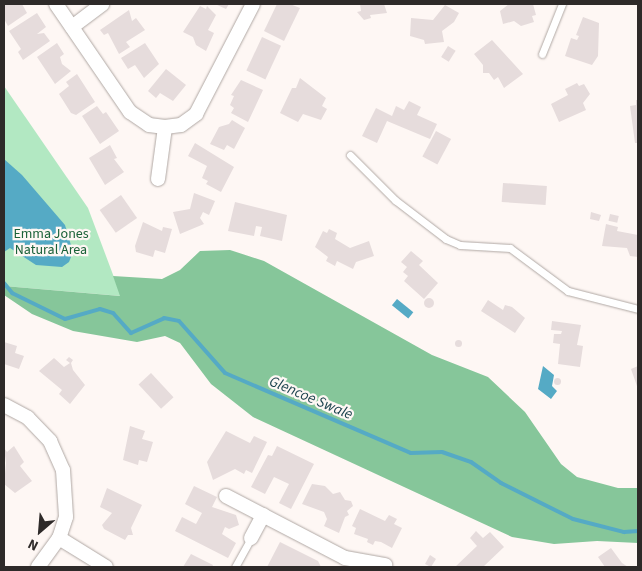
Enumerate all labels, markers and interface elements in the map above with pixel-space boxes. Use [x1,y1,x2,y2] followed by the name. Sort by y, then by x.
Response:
[13,226,89,258] park label: Emma Jones Natural Area
[267,372,355,424] water label: Glencoe Swale
[15,506,65,556] north arrow
[25,533,42,555] text: N

